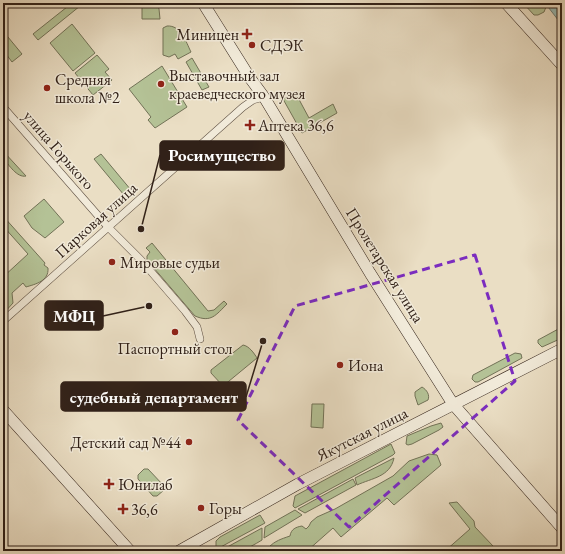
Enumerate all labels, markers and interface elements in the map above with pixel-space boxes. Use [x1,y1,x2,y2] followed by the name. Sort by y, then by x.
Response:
[177,24,239,45] place label: Миницен
[242,29,252,39] marker: Миницен
[260,35,304,56] place label: СДЭК
[247,40,257,50] marker: СДЭК
[169,65,305,104] place label: Выставочный зал краеведческого музея
[55,69,120,108] place label: Средняя школа №2
[156,79,166,89] marker: Выставочный зал краеведческого музея
[42,83,52,93] marker: Средняя школа №2
[19,106,99,194] street label: улица Горького
[257,115,334,136] place label: Аптека 36,6
[245,120,255,130] marker: Аптека 36,6
[160,141,284,170] callout: Росимущество
[168,144,276,166] text: Росимущество
[50,177,142,263] street label: Парковая улица
[341,203,429,327] street label: Пролетарская улица
[120,252,220,273] place label: Мировые судьи
[107,257,117,267] marker: Мировые судьи
[45,301,103,330] callout: МФЦ
[53,305,95,327] text: МФЦ
[170,327,180,337] marker: Паспортный стол
[118,338,233,359] place label: Паспортный стол
[348,355,384,376] place label: Иона
[335,360,345,370] marker: Иона
[61,382,246,411] callout: судебный департамент
[70,386,239,408] text: судебный департамент
[312,402,412,466] street label: Якутская улица
[71,432,181,453] place label: Детский сад №44
[184,437,194,447] marker: Детский сад №44
[118,474,173,495] place label: Юнилаб
[103,478,115,490] marker: Юнилаб
[209,498,242,519] place label: Горы
[131,499,158,520] place label: 36,6
[196,503,206,513] marker: Горы
[118,504,128,514] marker: 36,6

